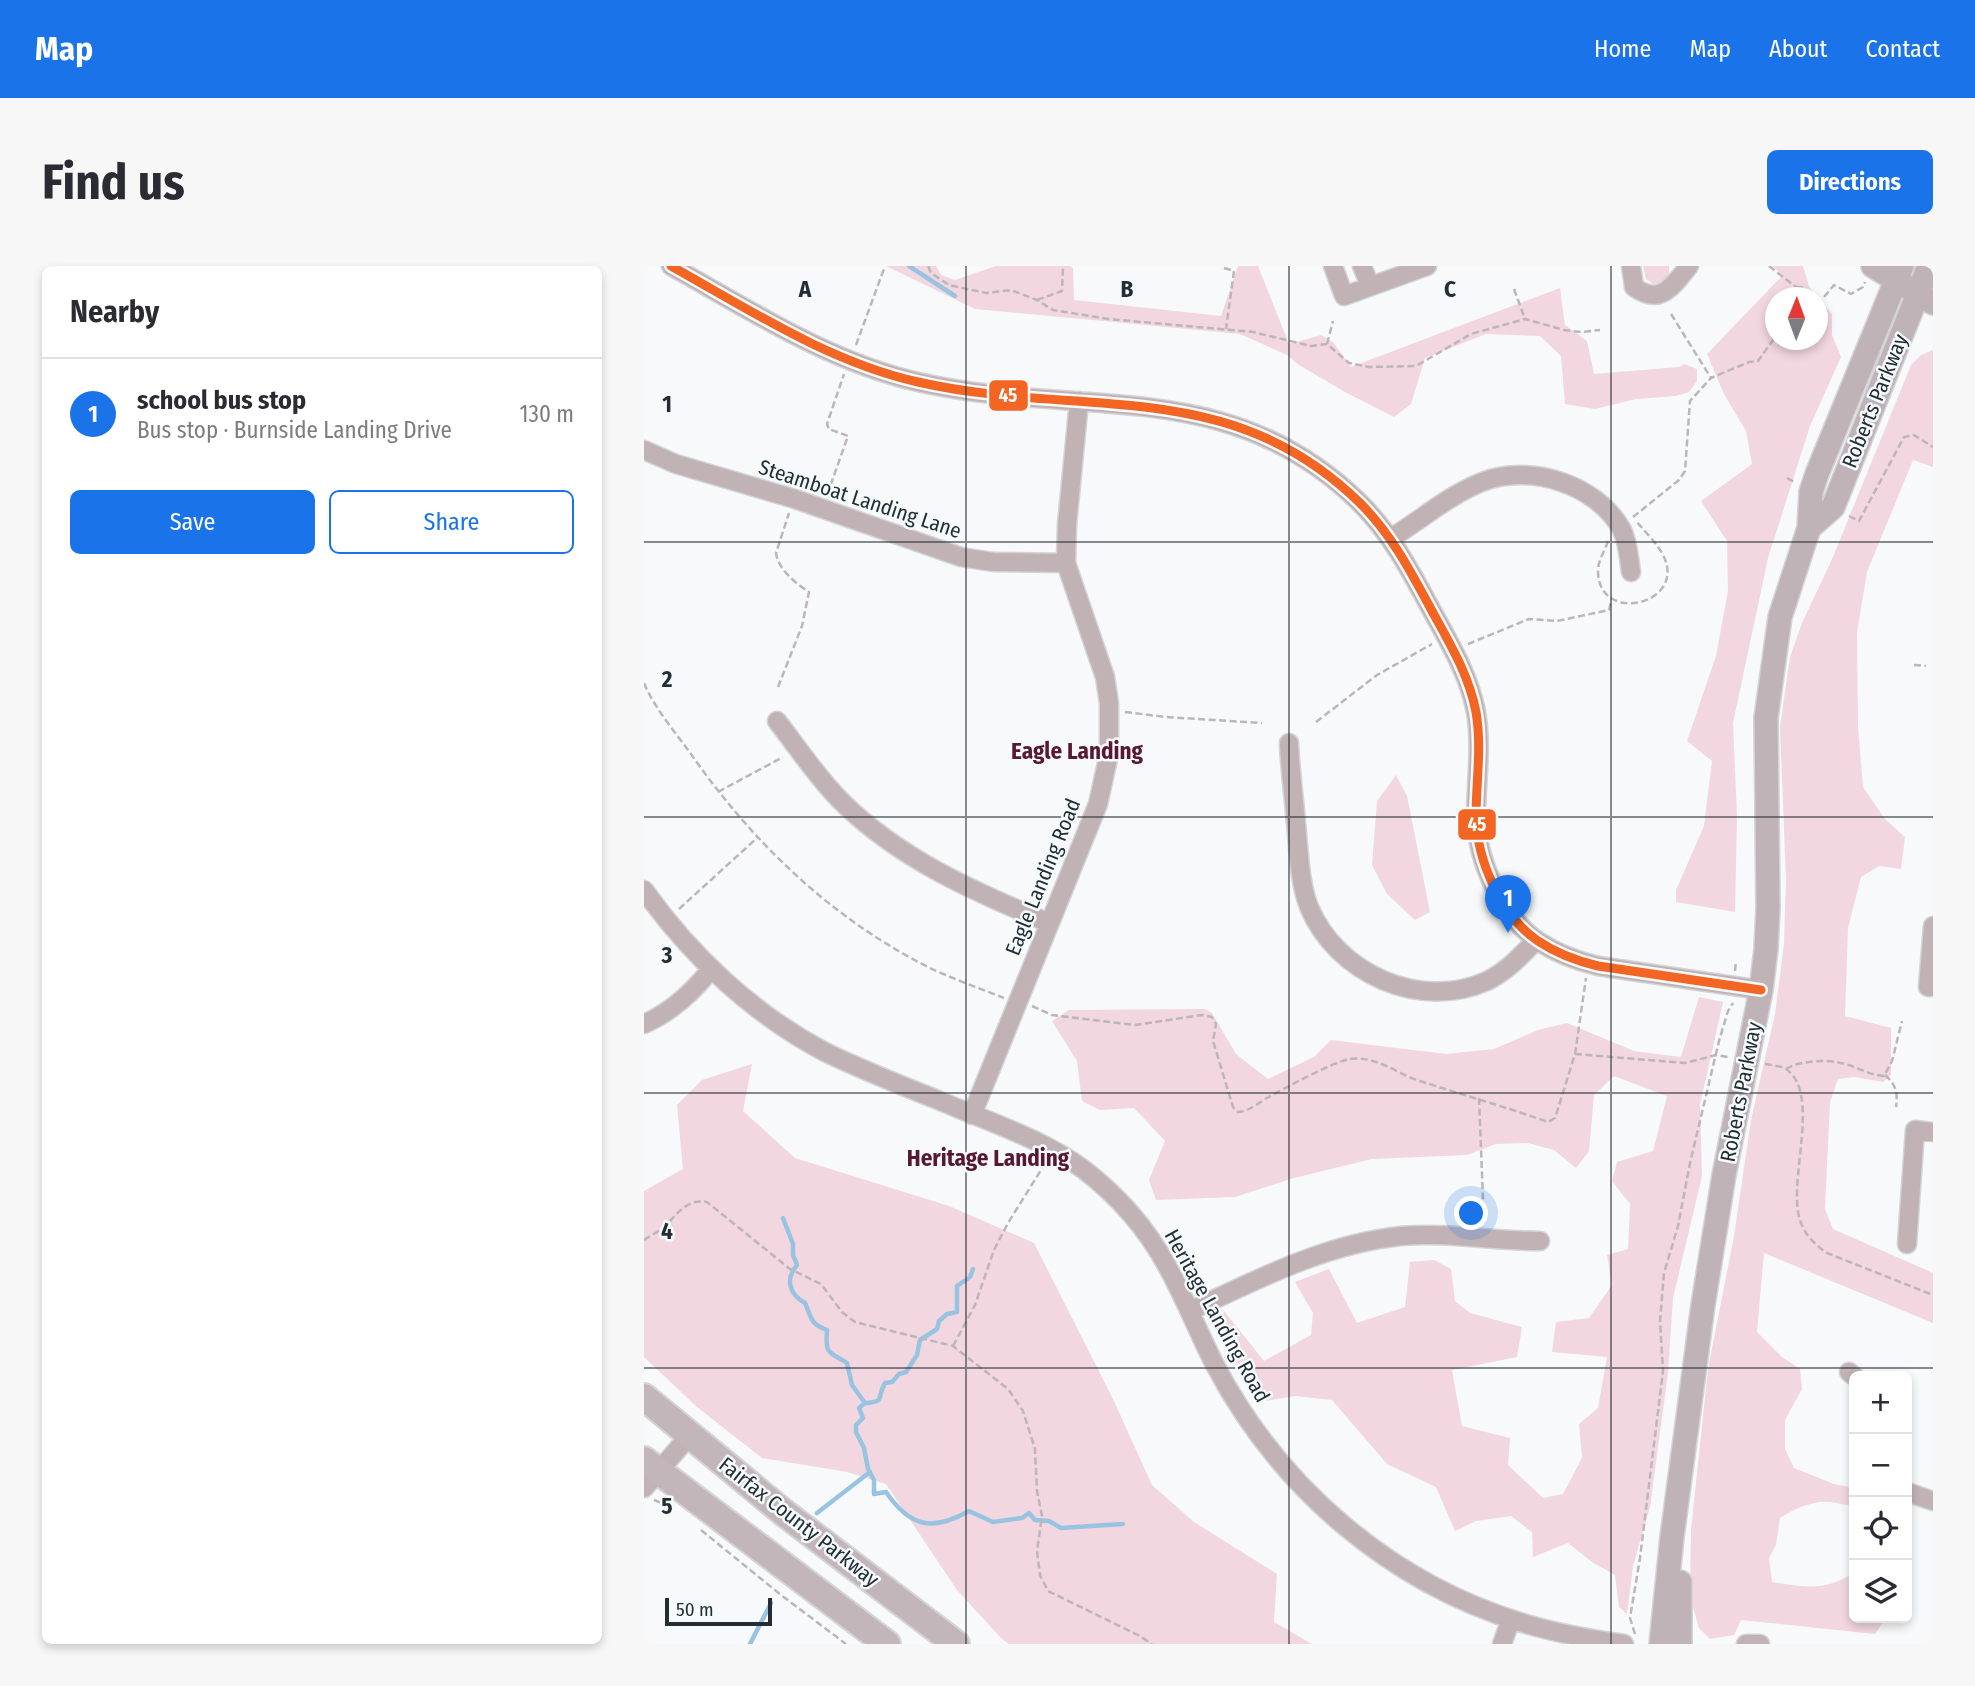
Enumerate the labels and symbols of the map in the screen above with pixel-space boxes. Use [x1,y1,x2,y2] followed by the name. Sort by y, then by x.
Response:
[798,275,812,303] text: A
[1121,275,1134,303] text: B
[1444,275,1456,303] text: C
[1765,287,1828,350] north arrow
[1836,330,1914,472] street label: Roberts Parkway
[988,379,1029,412] line badge: 45
[999,384,1017,407] text: 45
[662,390,672,418] text: 1
[755,454,965,544] street label: Steamboat Landing Lane
[661,665,673,693] text: 2
[1011,737,1144,765] district label: Eagle Landing
[1000,795,1086,959] street label: Eagle Landing Road
[1457,808,1497,841] line badge: 45
[1468,813,1486,836] text: 45
[1485,875,1531,933] pin: 1
[661,941,673,969] text: 3
[1715,1019,1767,1164] street label: Roberts Parkway
[907,1144,1070,1172] district label: Heritage Landing
[1454,1196,1488,1230] your location
[661,1217,673,1245] text: 4
[1159,1225,1275,1407] street label: Heritage Landing Road
[714,1451,885,1593] street label: Fairfax County Parkway
[661,1492,673,1520] text: 5
[665,1595,772,1627] scale bar

